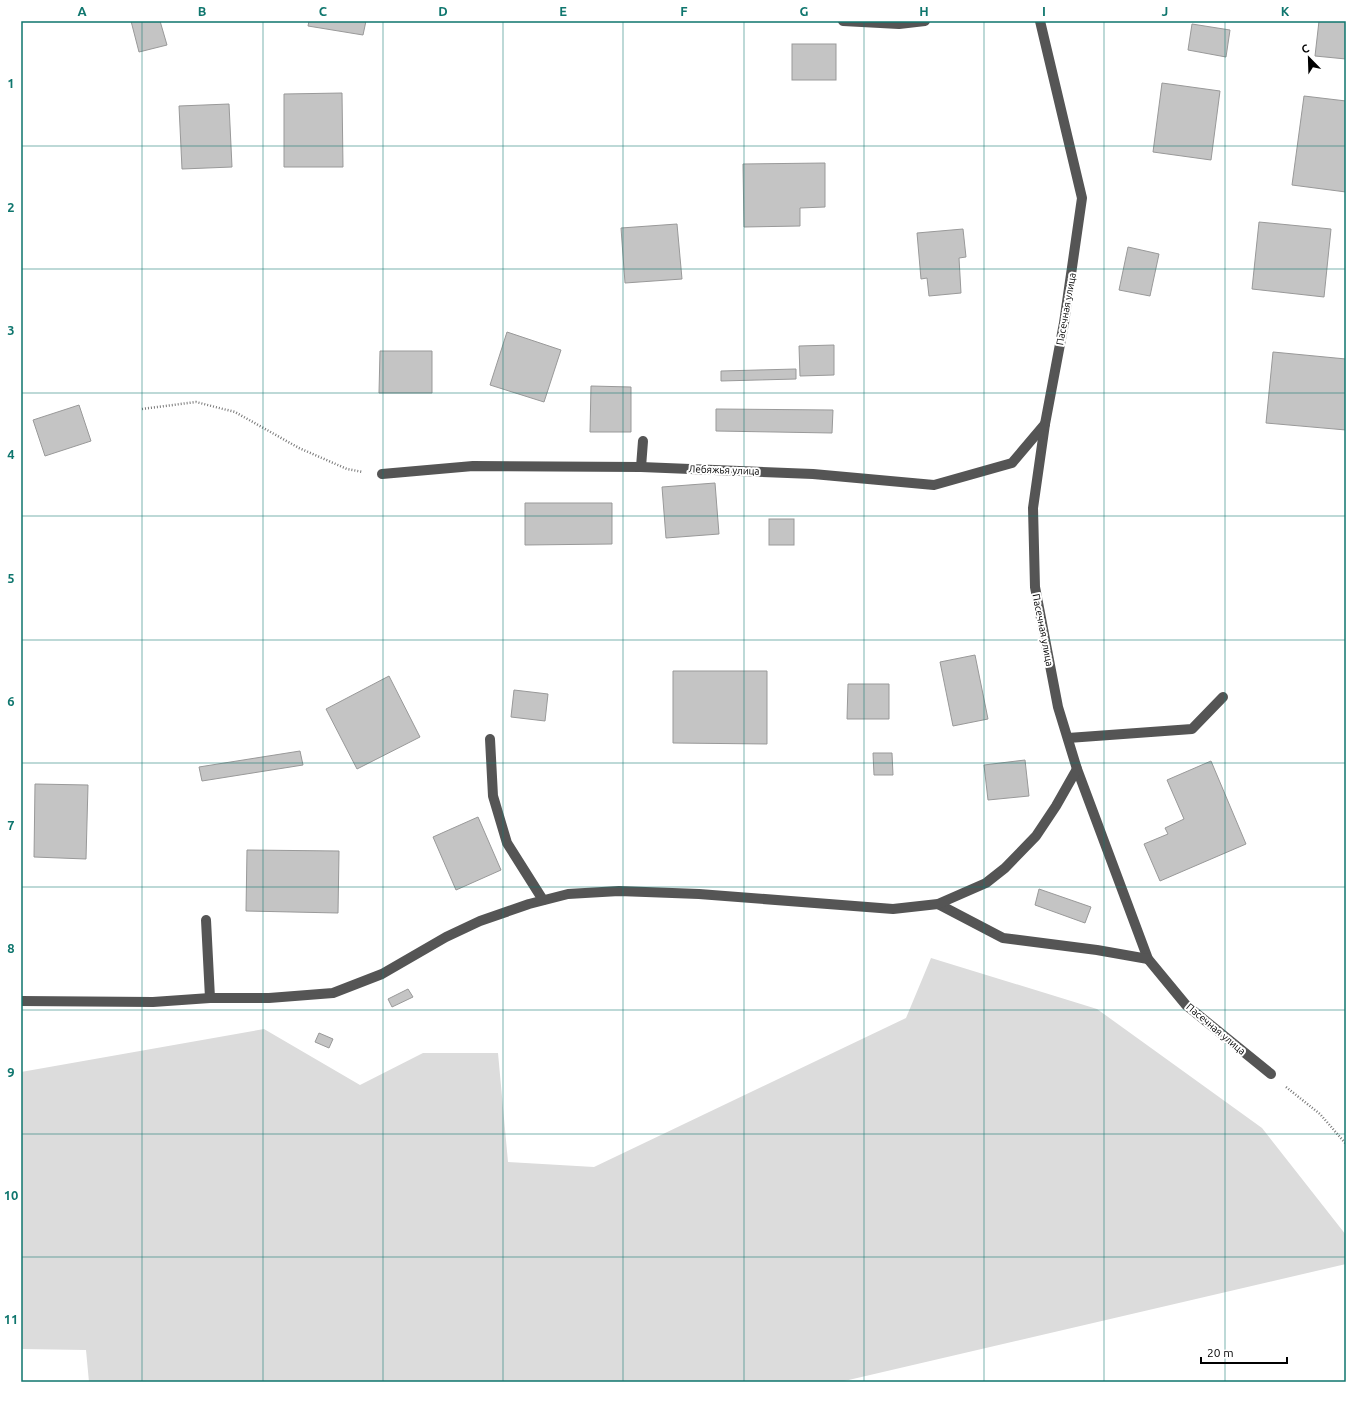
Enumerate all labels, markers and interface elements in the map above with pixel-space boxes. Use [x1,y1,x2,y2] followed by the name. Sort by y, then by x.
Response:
[77,4,87,18] text: A
[198,4,207,18] text: B
[319,4,328,18] text: C
[438,4,448,18] text: D
[559,4,567,18] text: E
[680,4,688,18] text: F
[800,4,809,18] text: G
[919,4,929,18] text: H
[1042,4,1046,18] text: I
[1162,4,1168,18] text: J
[1281,4,1290,18] text: K
[1289,38,1329,78] north arrow
[1300,42,1311,56] text: С
[7,76,15,90] text: 1
[7,200,15,214] text: 2
[1054,272,1078,346] street label: Пасечная улица
[7,323,15,337] text: 3
[7,447,15,461] text: 4
[688,463,760,477] street label: Лебяжья улица
[7,571,15,585] text: 5
[1031,593,1055,667] street label: Пасечная улица
[7,694,15,708] text: 6
[7,818,15,832] text: 7
[7,941,15,955] text: 8
[1184,1001,1248,1057] street label: Пасечная улица
[7,1065,15,1079] text: 9
[4,1188,18,1202] text: 10
[4,1312,18,1326] text: 11
[1201,1339,1287,1365] scale bar
[1207,1346,1234,1359] text: 20 m

